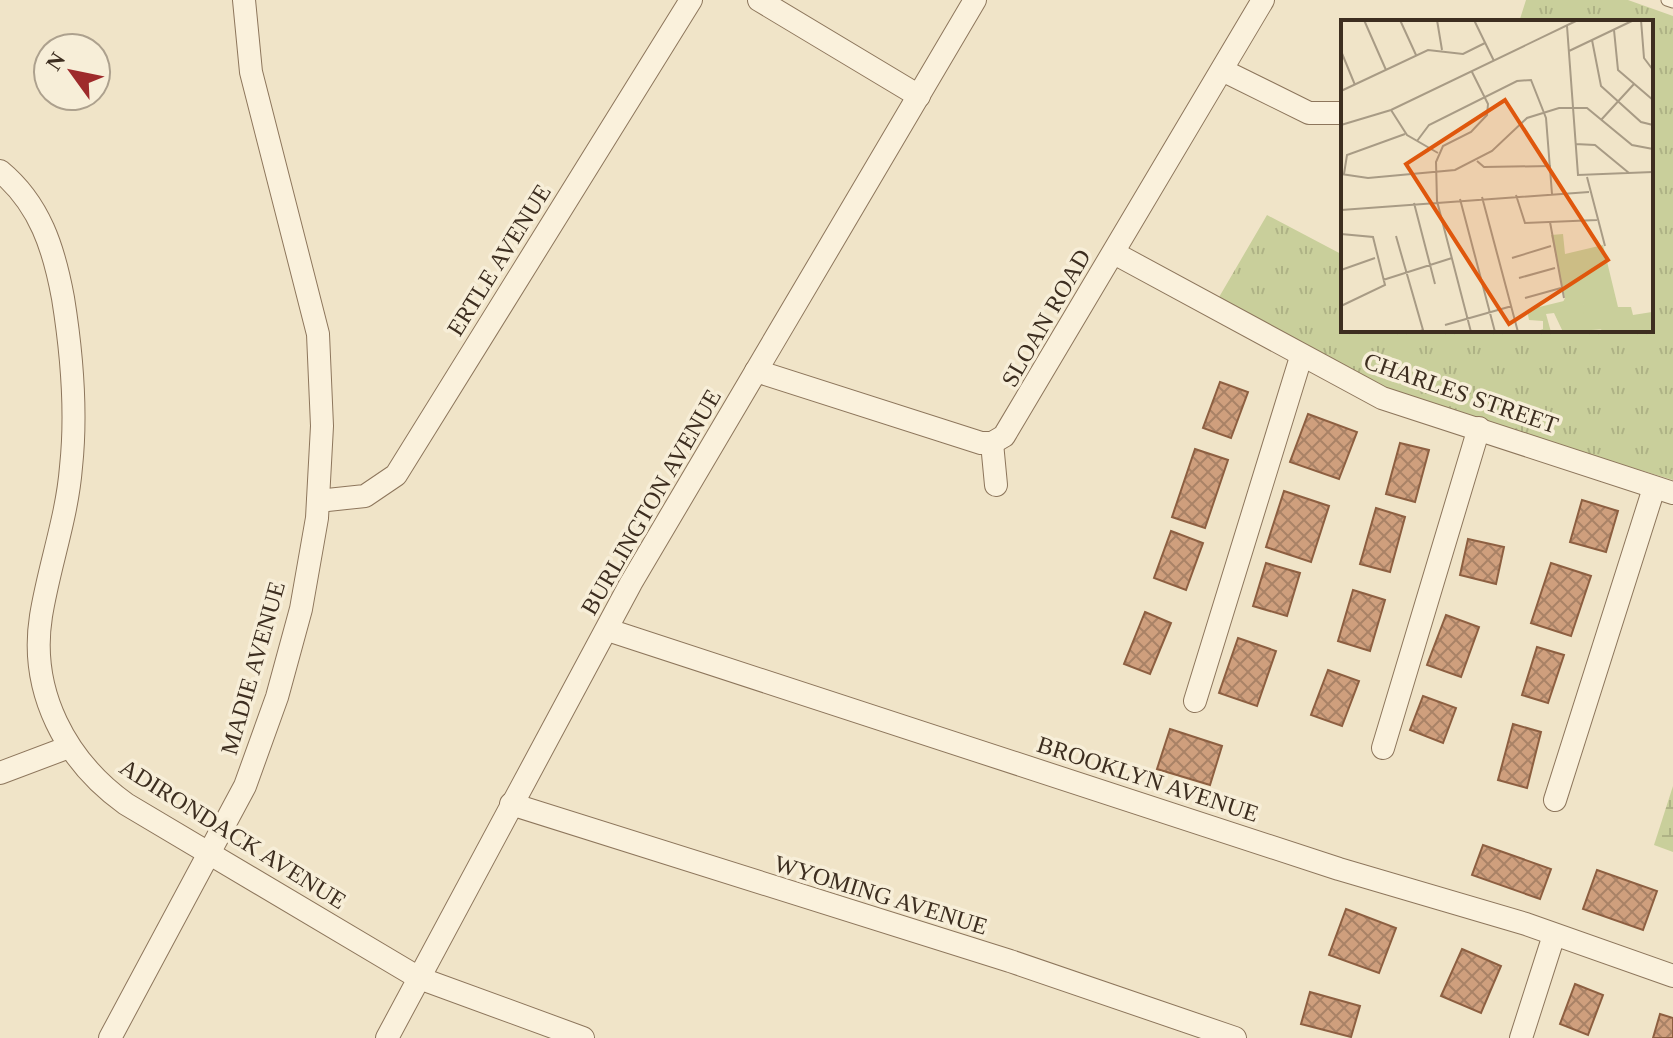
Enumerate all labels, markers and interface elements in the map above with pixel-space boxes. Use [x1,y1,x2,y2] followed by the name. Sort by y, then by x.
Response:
[1341,20,1653,332] inset map
[32,32,112,112] north arrow
[41,48,71,75] text: N
[442,180,556,340] street label: ERTLE AVENUE
[996,245,1096,391] street label: SLOAN ROAD
[1361,348,1562,439] street label: CHARLES STREET
[576,385,726,619] street label: BURLINGTON AVENUE
[216,578,290,758] street label: MADIE AVENUE
[1034,731,1262,827] street label: BROOKLYN AVENUE
[115,754,351,914] street label: ADIRONDACK AVENUE
[771,850,991,940] street label: WYOMING AVENUE

